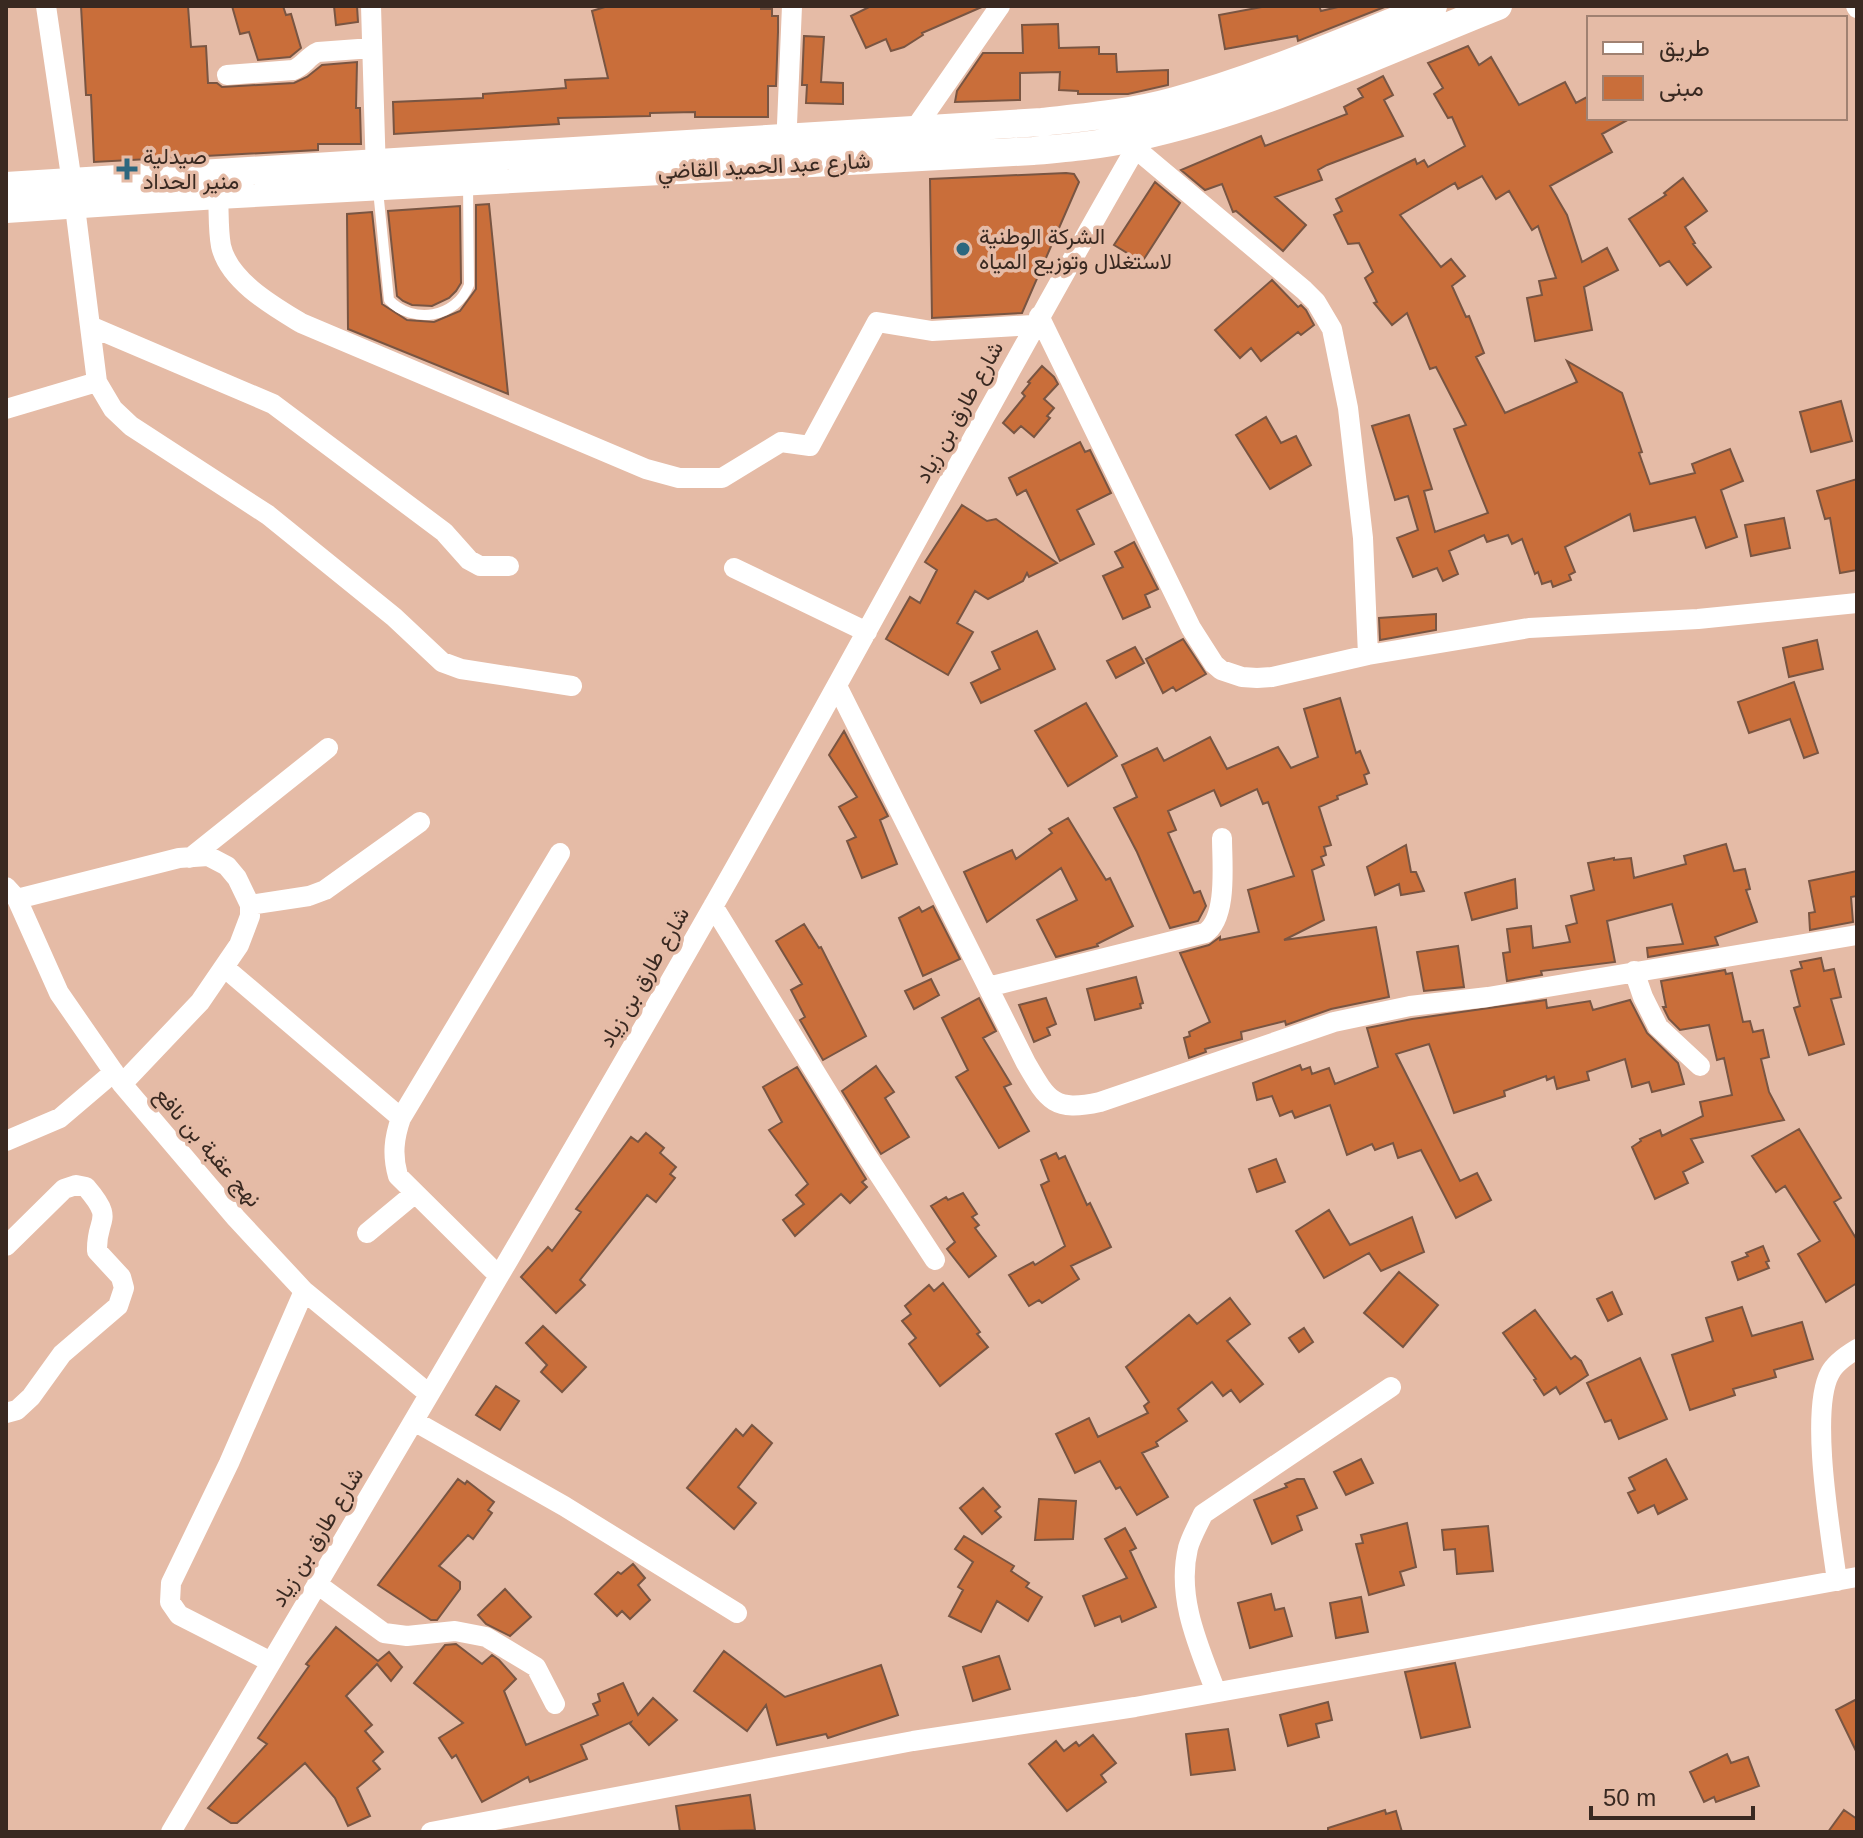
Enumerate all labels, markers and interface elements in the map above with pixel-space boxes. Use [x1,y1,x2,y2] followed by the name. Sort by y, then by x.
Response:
[1587,16,1847,120] legend
[1659,34,1710,63] text: طريق
[1659,74,1704,102] text: مبنى
[143,144,239,195] place label: صيدلية منير الحداد
[657,148,871,190] street label: شارع عبد الحميد القاضي
[118,160,136,178] marker: صيدلية منير الحداد
[979,224,1172,276] place label: الشركة الوطنية لاستغلال وتوزيع المياه
[954,240,972,258] marker: الشركة الوطنية لاستغلال وتوزيع المياه
[910,337,1010,488] street label: شارع طارق بن زياد
[594,902,696,1053] street label: شارع طارق بن زياد
[148,1082,267,1213] street label: نهج عقبة بن نافع
[266,1463,370,1612] street label: شارع طارق بن زياد
[1591,1770,1753,1820] scale bar
[1603,1784,1656,1811] text: 50 m

